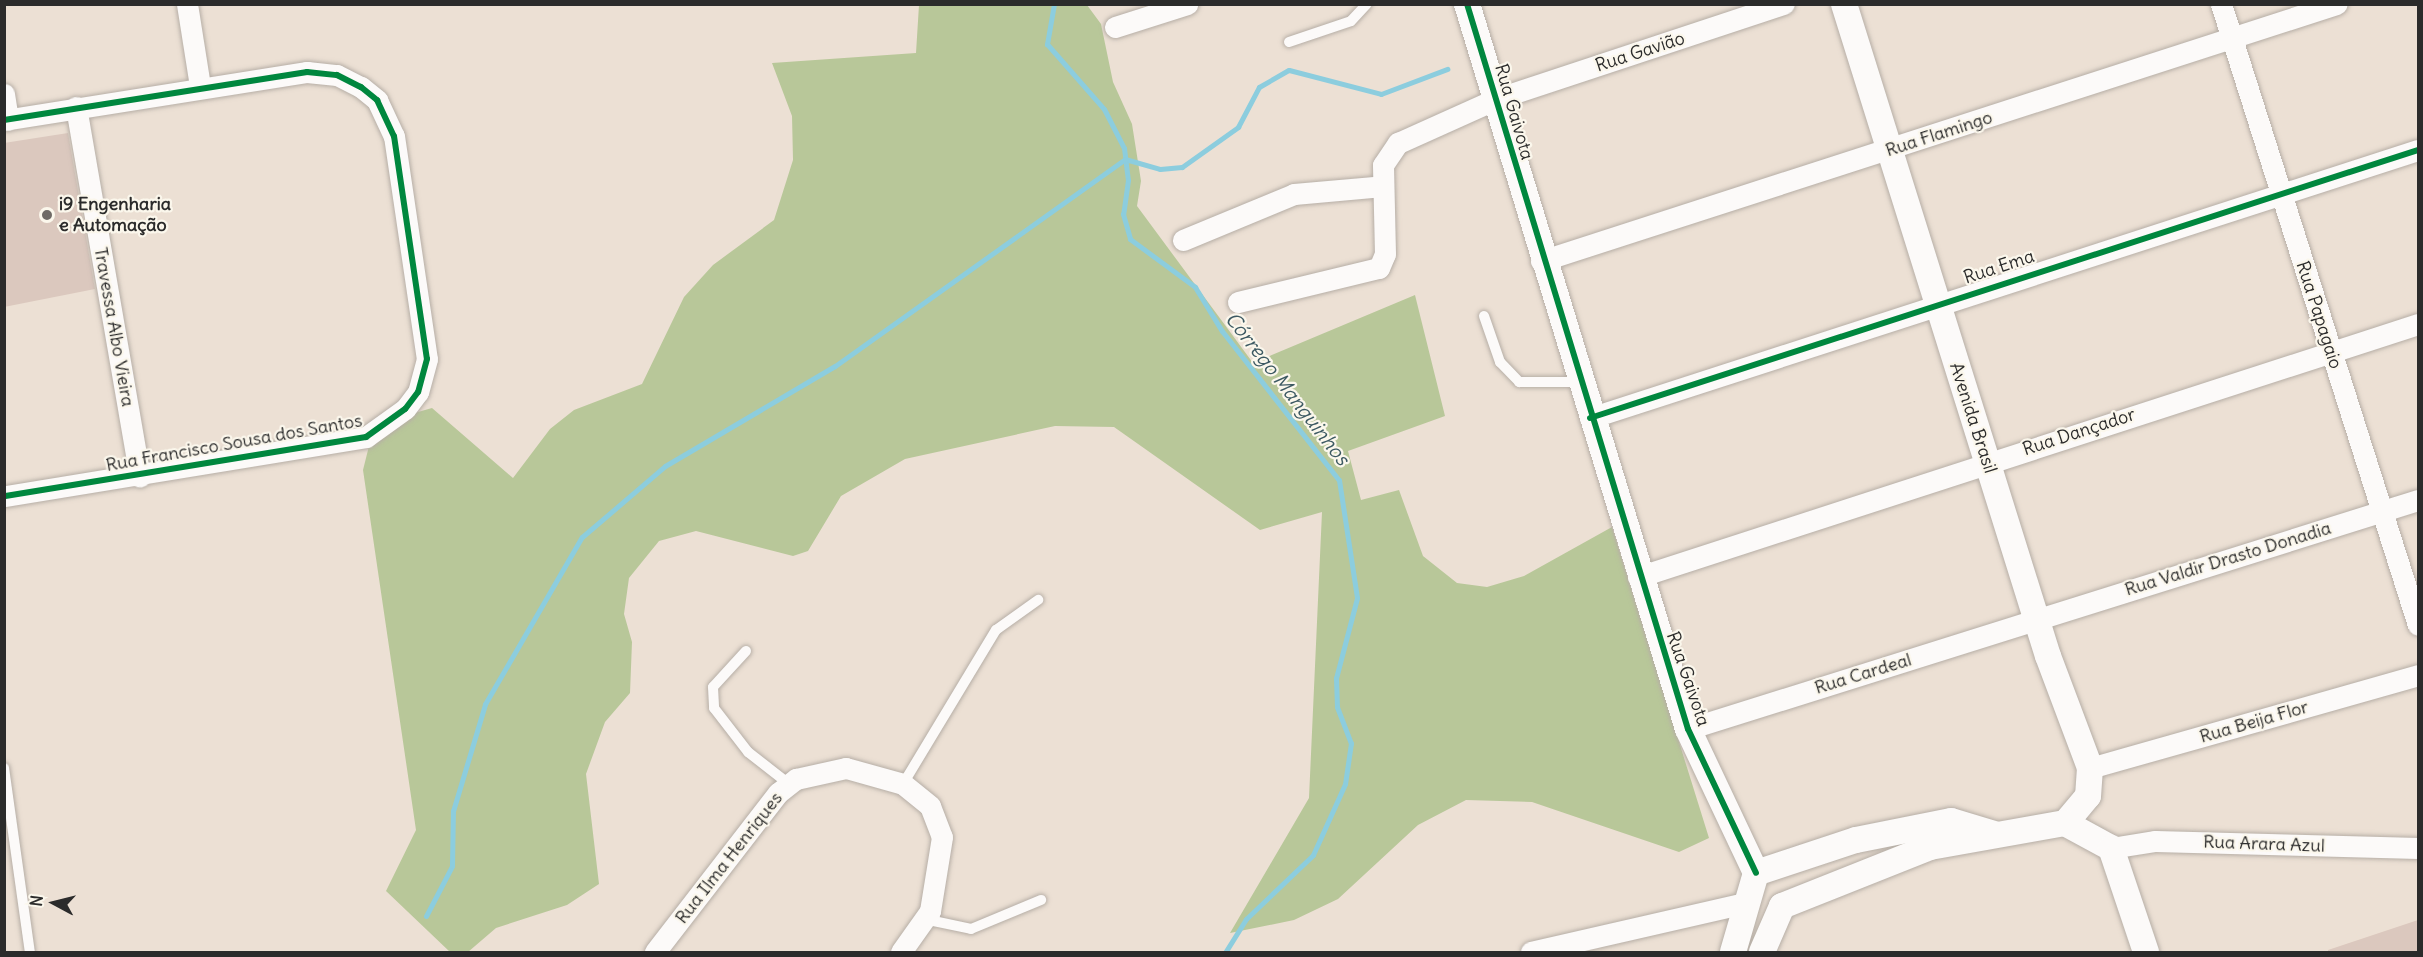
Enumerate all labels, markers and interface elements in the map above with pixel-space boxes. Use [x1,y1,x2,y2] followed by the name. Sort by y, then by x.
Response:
[1593,27,1687,77] street label: Rua Gavião
[1490,62,1538,162] street label: Rua Gaivota
[1883,107,1995,161] street label: Rua Flamingo
[59,194,171,236] place label: i9 Engenharia e Automação
[40,208,54,222] marker: i9 Engenharia e Automação
[1961,245,2037,289] street label: Rua Ema
[89,246,139,408] street label: Travessa Albo Vieira
[2291,258,2347,372] street label: Rua Papagaio
[1221,307,1355,469] water label: Córrego Manguinhos
[1945,360,2001,476] street label: Avenida Brasil
[2020,404,2138,460] street label: Rua Dançador
[104,410,364,476] street label: Rua Francisco Sousa dos Santos
[2122,517,2334,601] street label: Rua Valdir Drasto Donadia
[1662,629,1714,729] street label: Rua Gaivota
[1812,649,1914,699] street label: Rua Cardeal
[2197,696,2311,748] street label: Rua Beija Flor
[671,788,787,928] street label: Rua Ilma Henriques
[2203,831,2325,857] street label: Rua Arara Azul
[24,873,84,933] north arrow
[26,894,47,908] text: N

